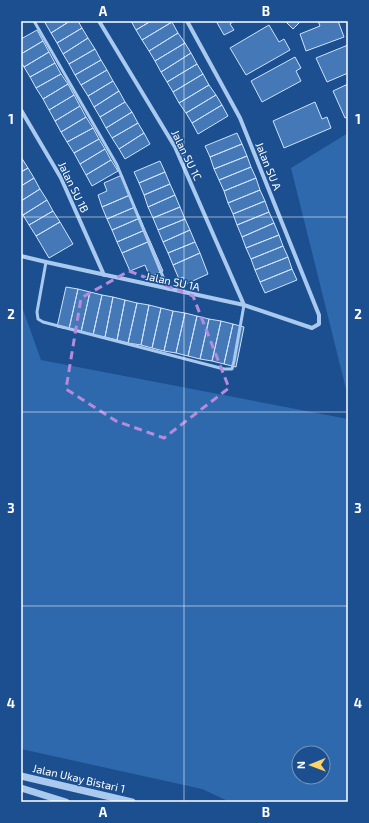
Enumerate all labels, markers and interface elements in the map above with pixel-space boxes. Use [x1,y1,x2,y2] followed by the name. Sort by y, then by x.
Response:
[99,3,108,19] text: A
[262,3,270,19] text: B
[8,111,14,127] text: 1
[355,111,361,127] text: 1
[169,128,205,182] street label: Jalan SU 1C
[254,140,285,192] street label: Jalan SU A
[56,159,92,215] street label: Jalan SU 1B
[145,269,201,293] street label: Jalan SU 1A
[7,306,15,322] text: 2
[354,306,362,322] text: 2
[7,500,15,516] text: 3
[354,500,362,516] text: 3
[7,695,15,711] text: 4
[354,695,362,711] text: 4
[291,745,331,785] north arrow
[32,761,126,795] street label: Jalan Ukay Bistari 1
[294,761,307,769] text: N
[99,804,108,820] text: A
[262,804,270,820] text: B

